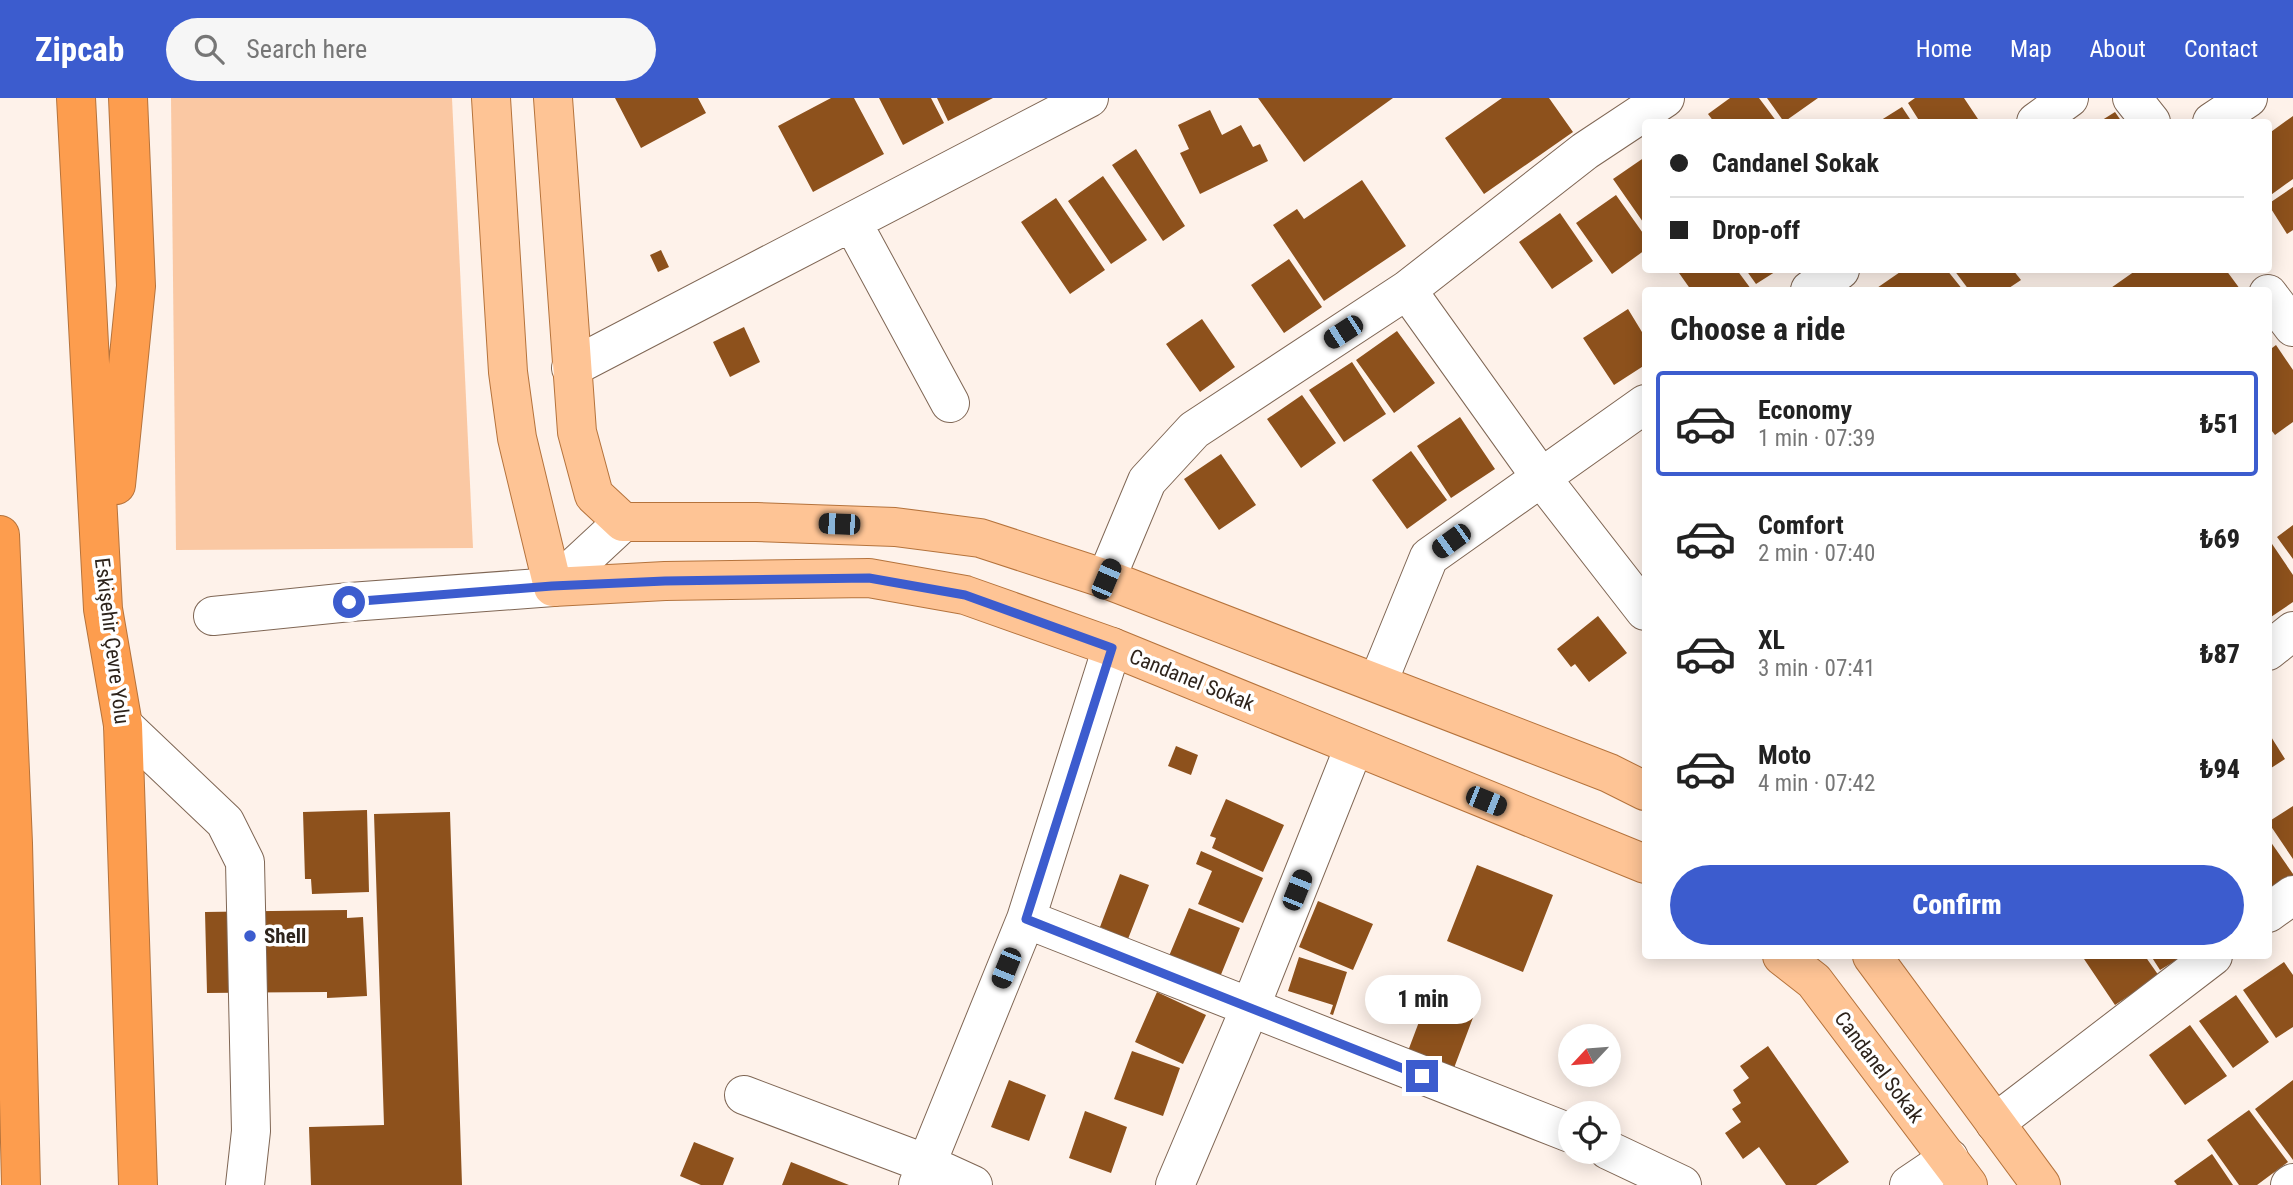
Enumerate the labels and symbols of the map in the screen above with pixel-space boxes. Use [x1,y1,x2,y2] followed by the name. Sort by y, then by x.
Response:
[1320,312,1367,352] car
[818,513,861,535] car
[1428,520,1475,562] car
[1089,556,1124,602] car
[90,557,134,725] street label: Eskişehir Çevre Yolu
[333,586,365,618] route start
[1126,644,1259,716] street label: Candanel Sokak
[1463,783,1510,819] car
[1280,867,1315,913] car
[264,924,306,948] place label: Shell
[242,928,258,944] marker: Shell
[989,945,1024,991] car
[1364,974,1480,1024] callout: 1 min
[1829,1007,1929,1128] street label: Candanel Sokak
[1558,1024,1620,1087] north arrow
[1406,1060,1438,1092] route end

